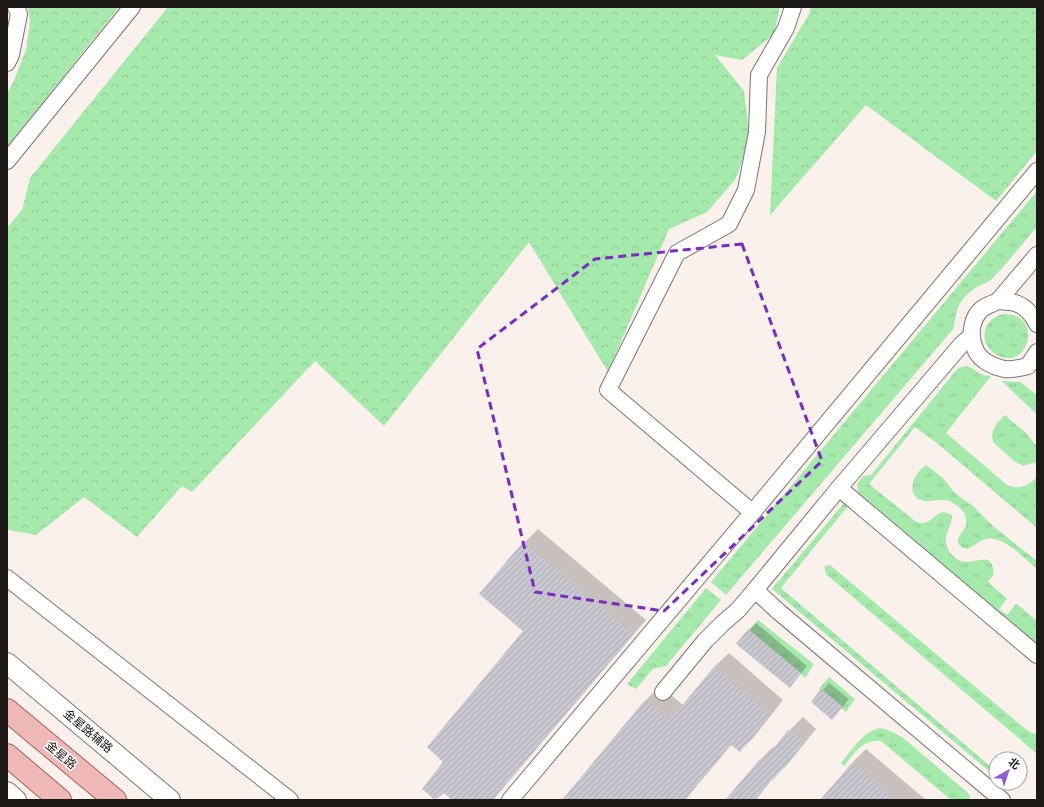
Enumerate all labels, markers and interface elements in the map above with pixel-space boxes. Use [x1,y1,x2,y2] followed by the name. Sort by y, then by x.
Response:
[60,706,116,756] street label: 金星路辅路
[43,738,79,772] street label: 金星路
[988,751,1028,791] north arrow
[1006,755,1022,772] text: 北

